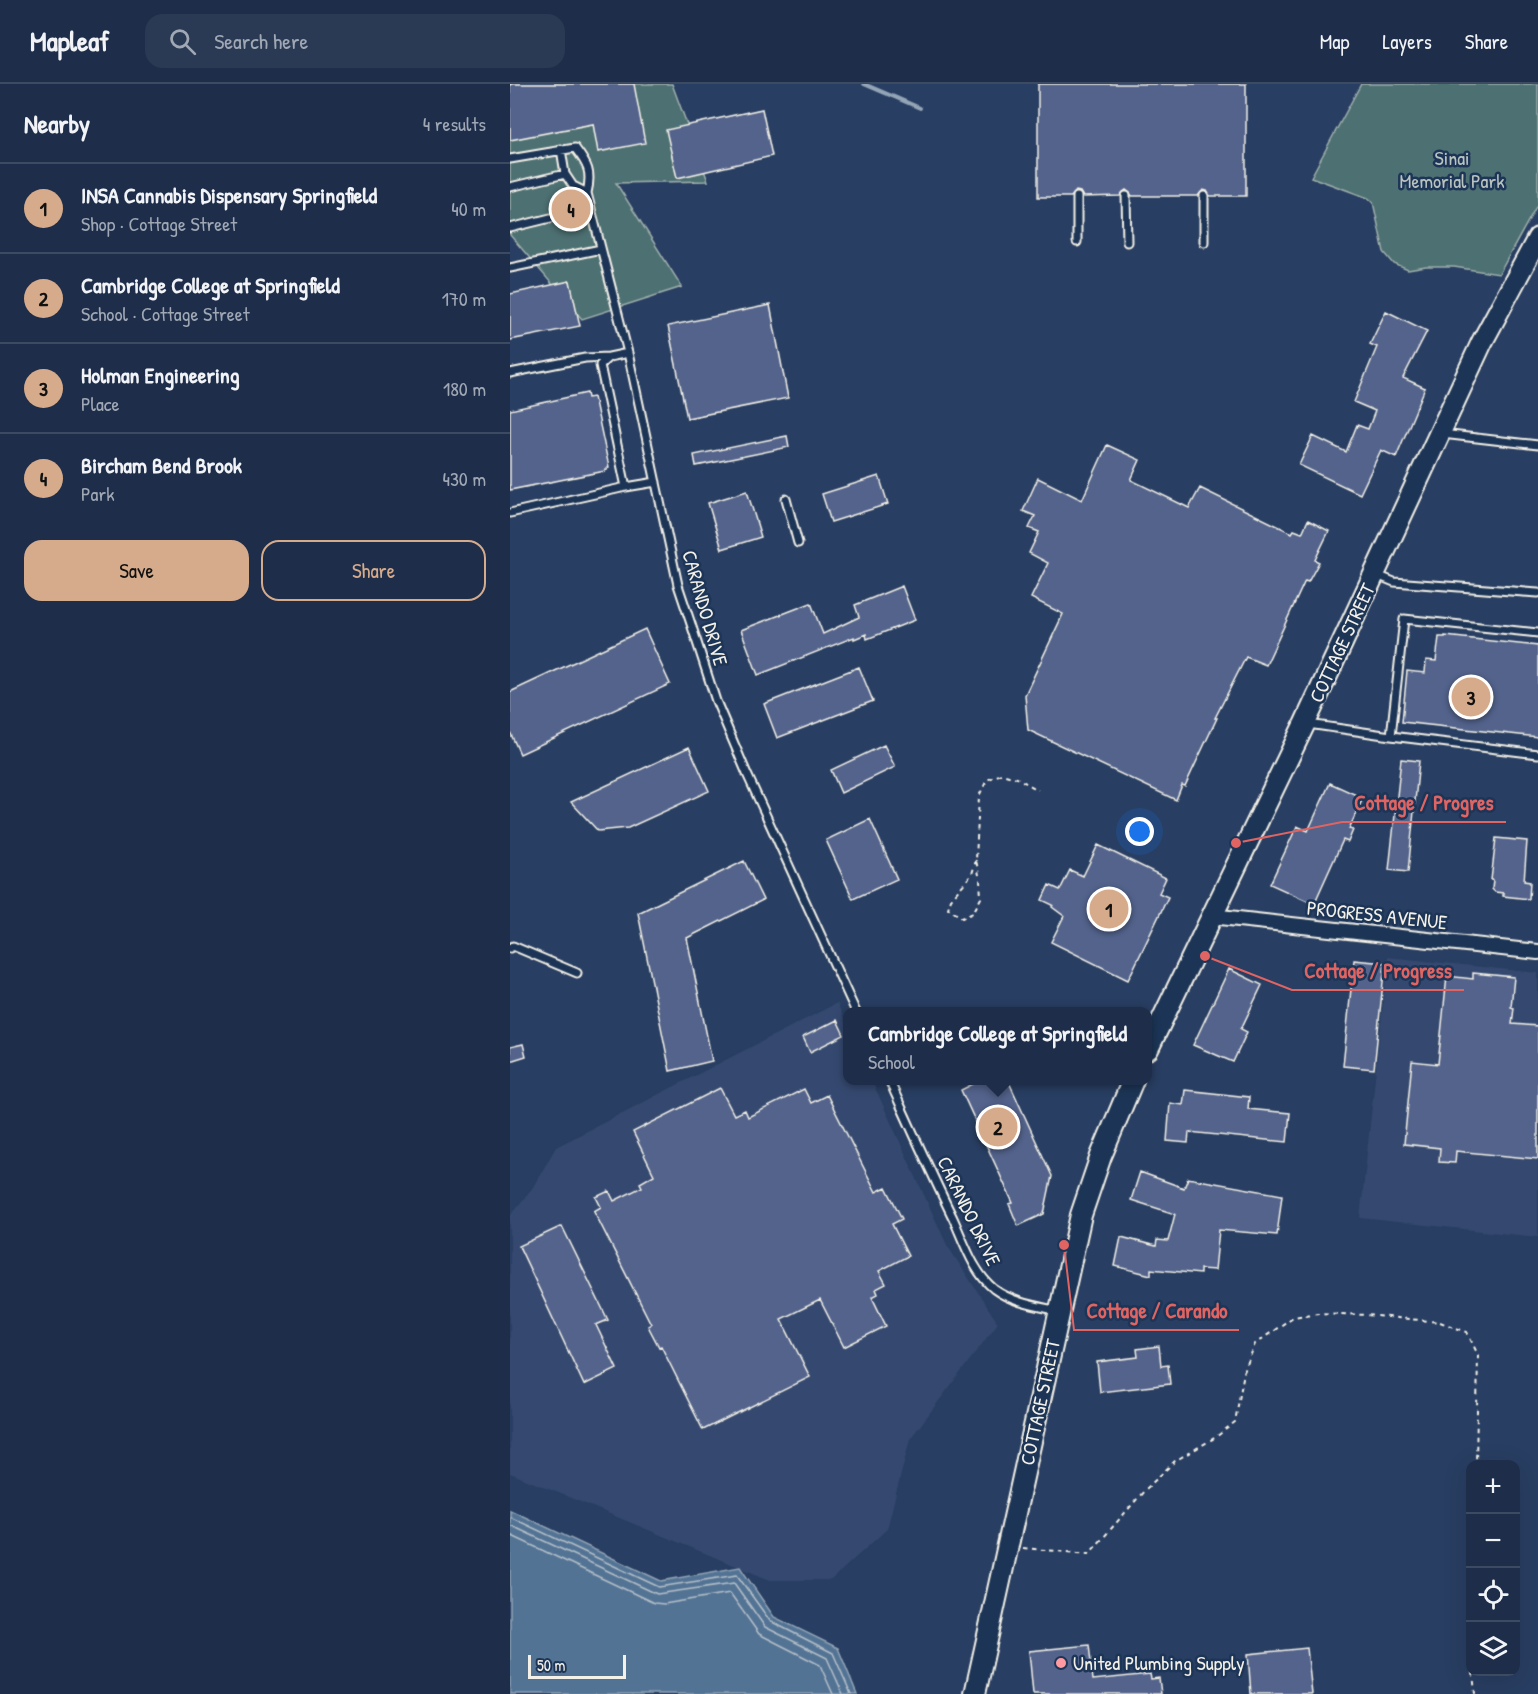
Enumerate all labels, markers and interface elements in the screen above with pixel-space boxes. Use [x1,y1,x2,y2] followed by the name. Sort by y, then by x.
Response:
[145,14,565,68] search box
[30,22,109,60] text: Mapleaf
[166,25,199,58] icon: search
[214,26,308,56] text: Search here
[1320,27,1349,56] text: Map
[1382,27,1432,56] text: Layers
[1465,27,1508,56] text: Share
[24,106,90,141] text: Nearby
[423,110,486,137] text: 4 results
[1400,144,1504,194] park label: Sinai Memorial Park
[81,180,377,210] text: INSA Cannabis Dispensary Springfield
[552,186,590,232] pin: 4
[40,195,47,222] text: 1
[451,195,486,222] text: 40 m
[81,210,237,237] text: Shop · Cottage Street
[81,270,340,300] text: Cambridge College at Springfield
[39,285,48,312] text: 2
[442,285,486,312] text: 170 m
[81,300,250,327] text: School · Cottage Street
[81,360,240,390] text: Holman Engineering
[39,375,48,402] text: 3
[443,375,486,402] text: 180 m
[81,390,120,417] text: Place
[81,450,242,480] text: Bircham Bend Brook
[40,465,47,492] text: 4
[442,465,486,492] text: 430 m
[81,480,114,507] text: Park
[24,540,249,601] button: Save
[261,540,486,601] button: Share
[676,547,735,669] street label: CARANDO DRIVE
[1302,578,1381,707] street label: COTTAGE STREET
[1452,674,1490,720] pin: 3
[1342,783,1506,822] callout: Cottage / Progres
[1354,788,1494,818] text: Cottage / Progres
[1125,817,1154,846] your location
[1090,886,1128,932] pin: 1
[1306,894,1449,935] street label: PROGRESS AVENUE
[1292,951,1464,990] callout: Cottage / Progress
[1304,956,1452,986] text: Cottage / Progress
[843,1007,1152,1085] popup
[868,1018,1127,1048] text: Cambridge College at Springfield
[868,1048,915,1075] text: School
[978,1104,1018,1150] pin: 2
[931,1151,1008,1270] street label: CARANDO DRIVE
[1074,1291,1239,1330] callout: Cottage / Carando
[1086,1296,1228,1326] text: Cottage / Carando
[1013,1336,1066,1467] street label: COTTAGE STREET
[1466,1460,1520,1676] map controls
[1466,1460,1520,1514] button: +
[1466,1514,1520,1568] button: −
[1466,1568,1520,1622] button: locate
[1466,1622,1520,1676] button: layers
[1073,1649,1245,1676] place label: United Plumbing Supply
[528,1652,626,1680] scale bar
[537,1654,566,1676] text: 50 m
[1054,1656,1068,1670] marker: United Plumbing Supply

